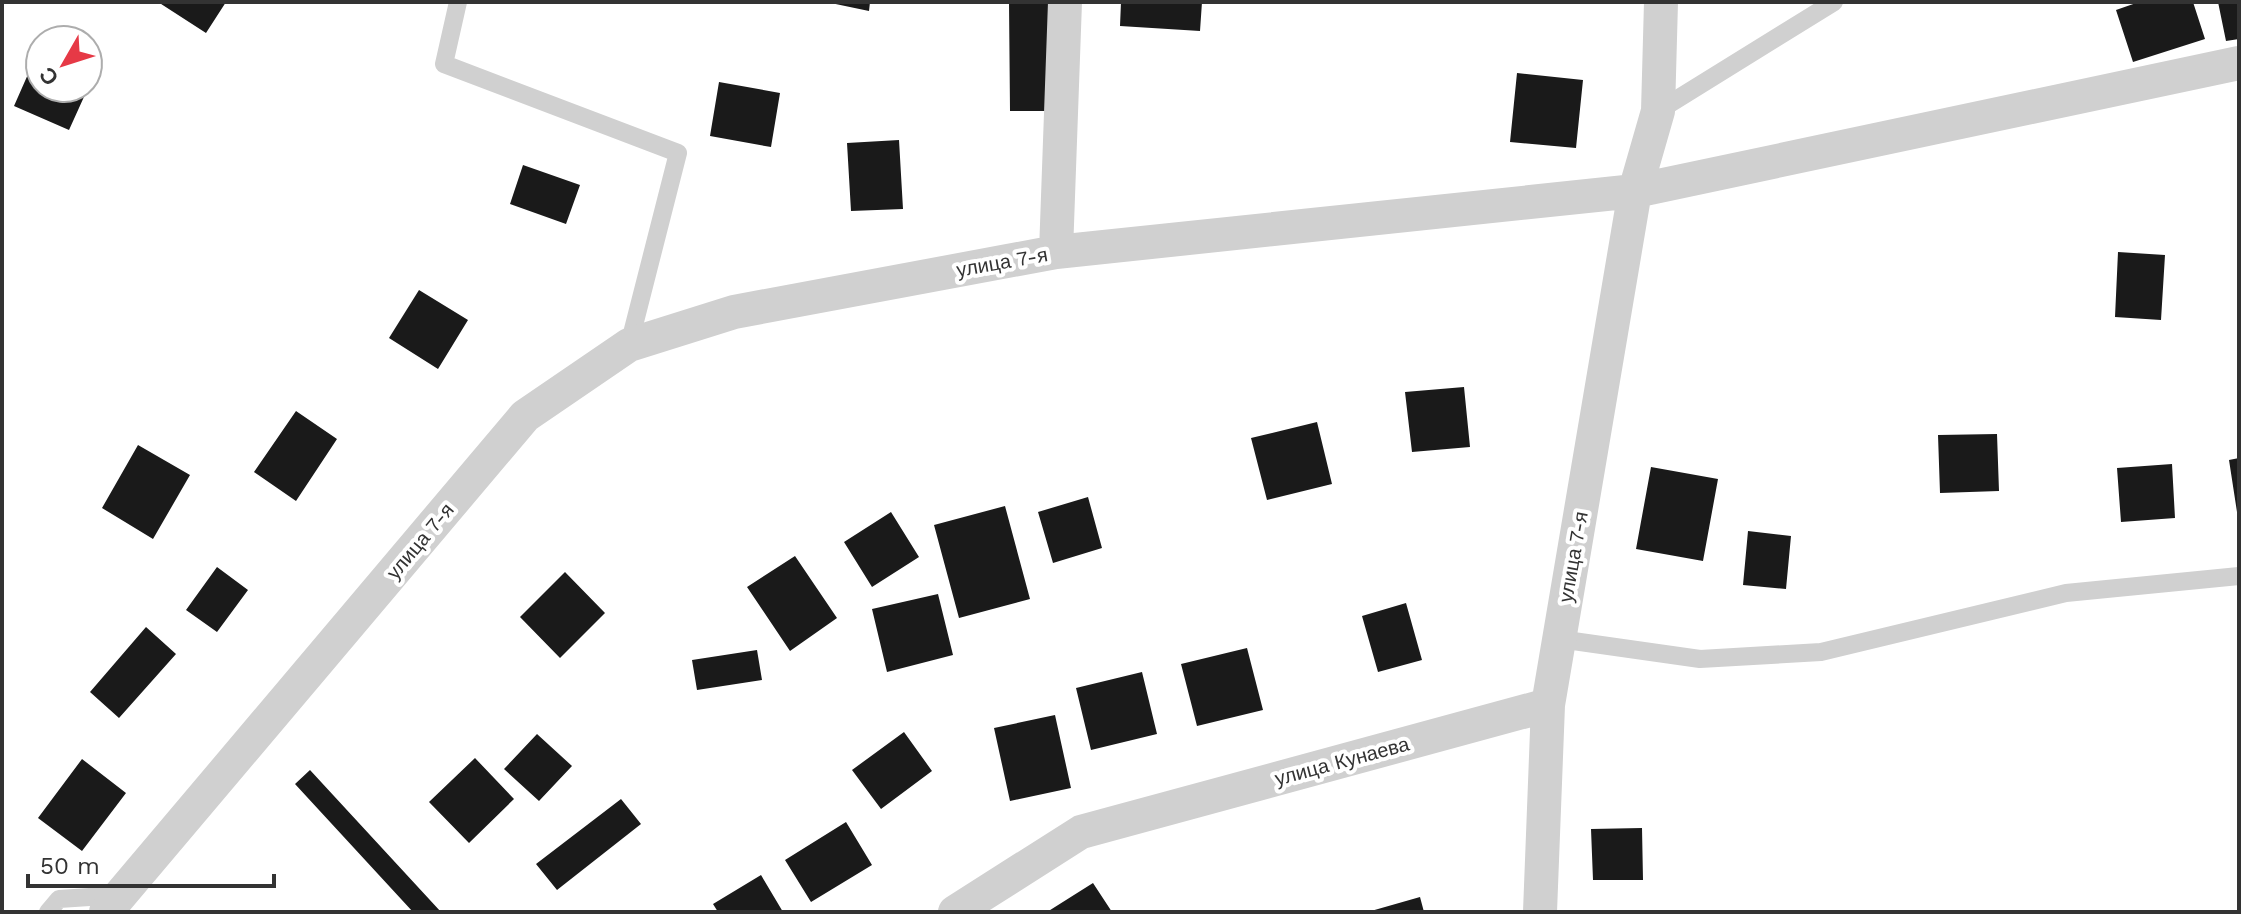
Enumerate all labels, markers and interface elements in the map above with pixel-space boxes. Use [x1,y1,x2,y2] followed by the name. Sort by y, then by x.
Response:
[24,24,104,104] north arrow
[34,62,64,90] text: С
[955,242,1049,282] street label: улица 7-я
[381,498,459,584] street label: улица 7-я
[1553,510,1593,604] street label: улица 7-я
[1272,731,1413,790] street label: улица Кунаева
[28,838,274,888] scale bar
[40,852,100,880] text: 50 m

